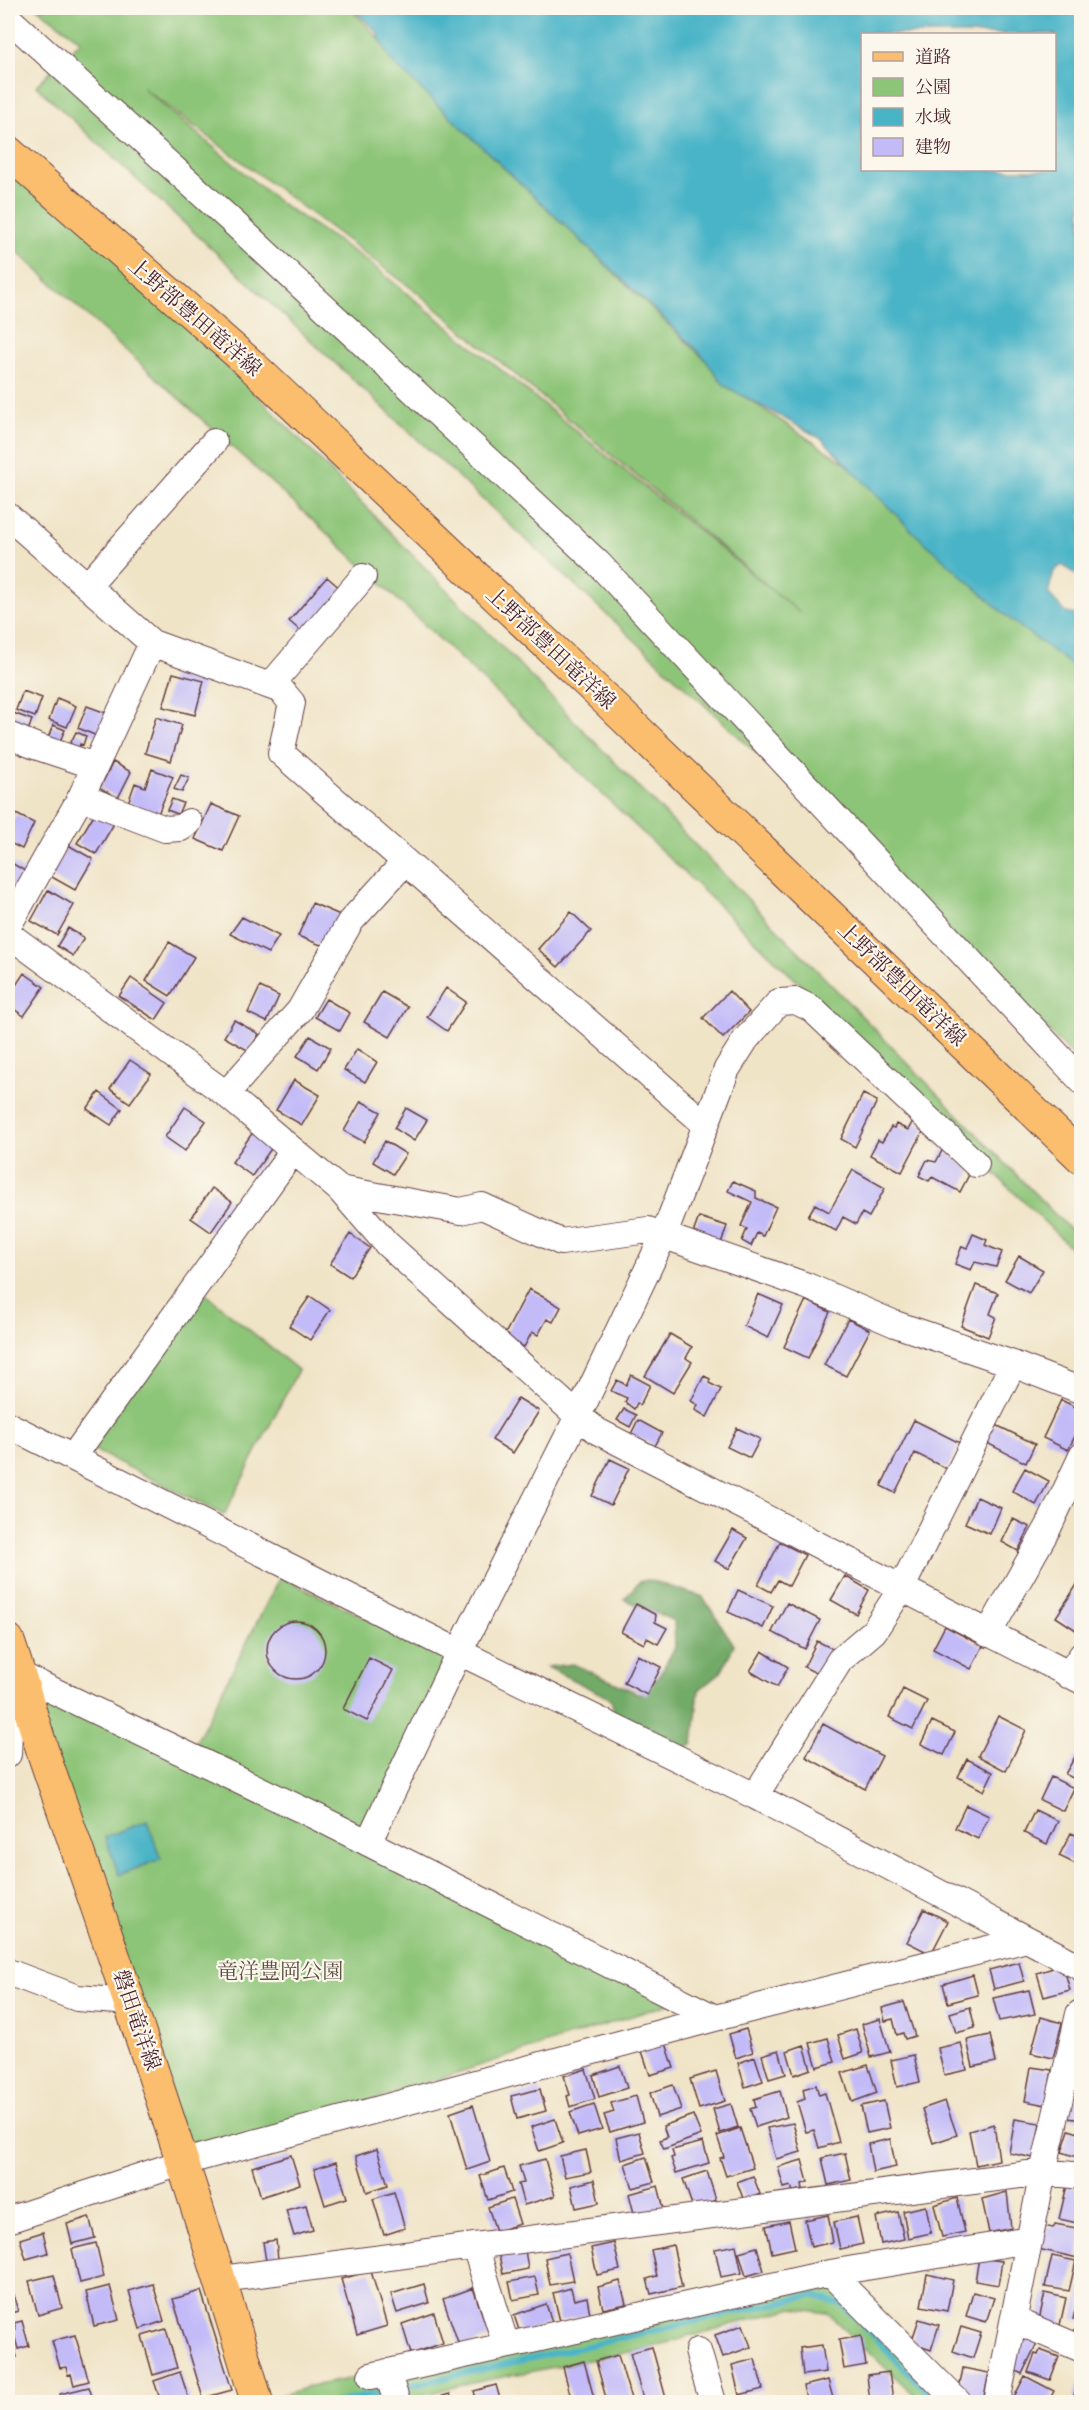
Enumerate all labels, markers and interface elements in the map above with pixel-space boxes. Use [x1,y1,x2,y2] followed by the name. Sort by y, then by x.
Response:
[861,33,1056,171] legend
[915,47,951,67] text: 道路
[915,78,951,97] text: 公園
[915,107,951,127] text: 水域
[915,137,951,157] text: 建物
[124,254,266,381] street label: 上野部豊田竜洋線
[481,583,620,714] street label: 上野部豊田竜洋線
[833,918,970,1051] street label: 上野部豊田竜洋線
[217,1960,343,1983] park label: 竜洋豊岡公園
[109,1967,164,2074] street label: 磐田竜洋線

